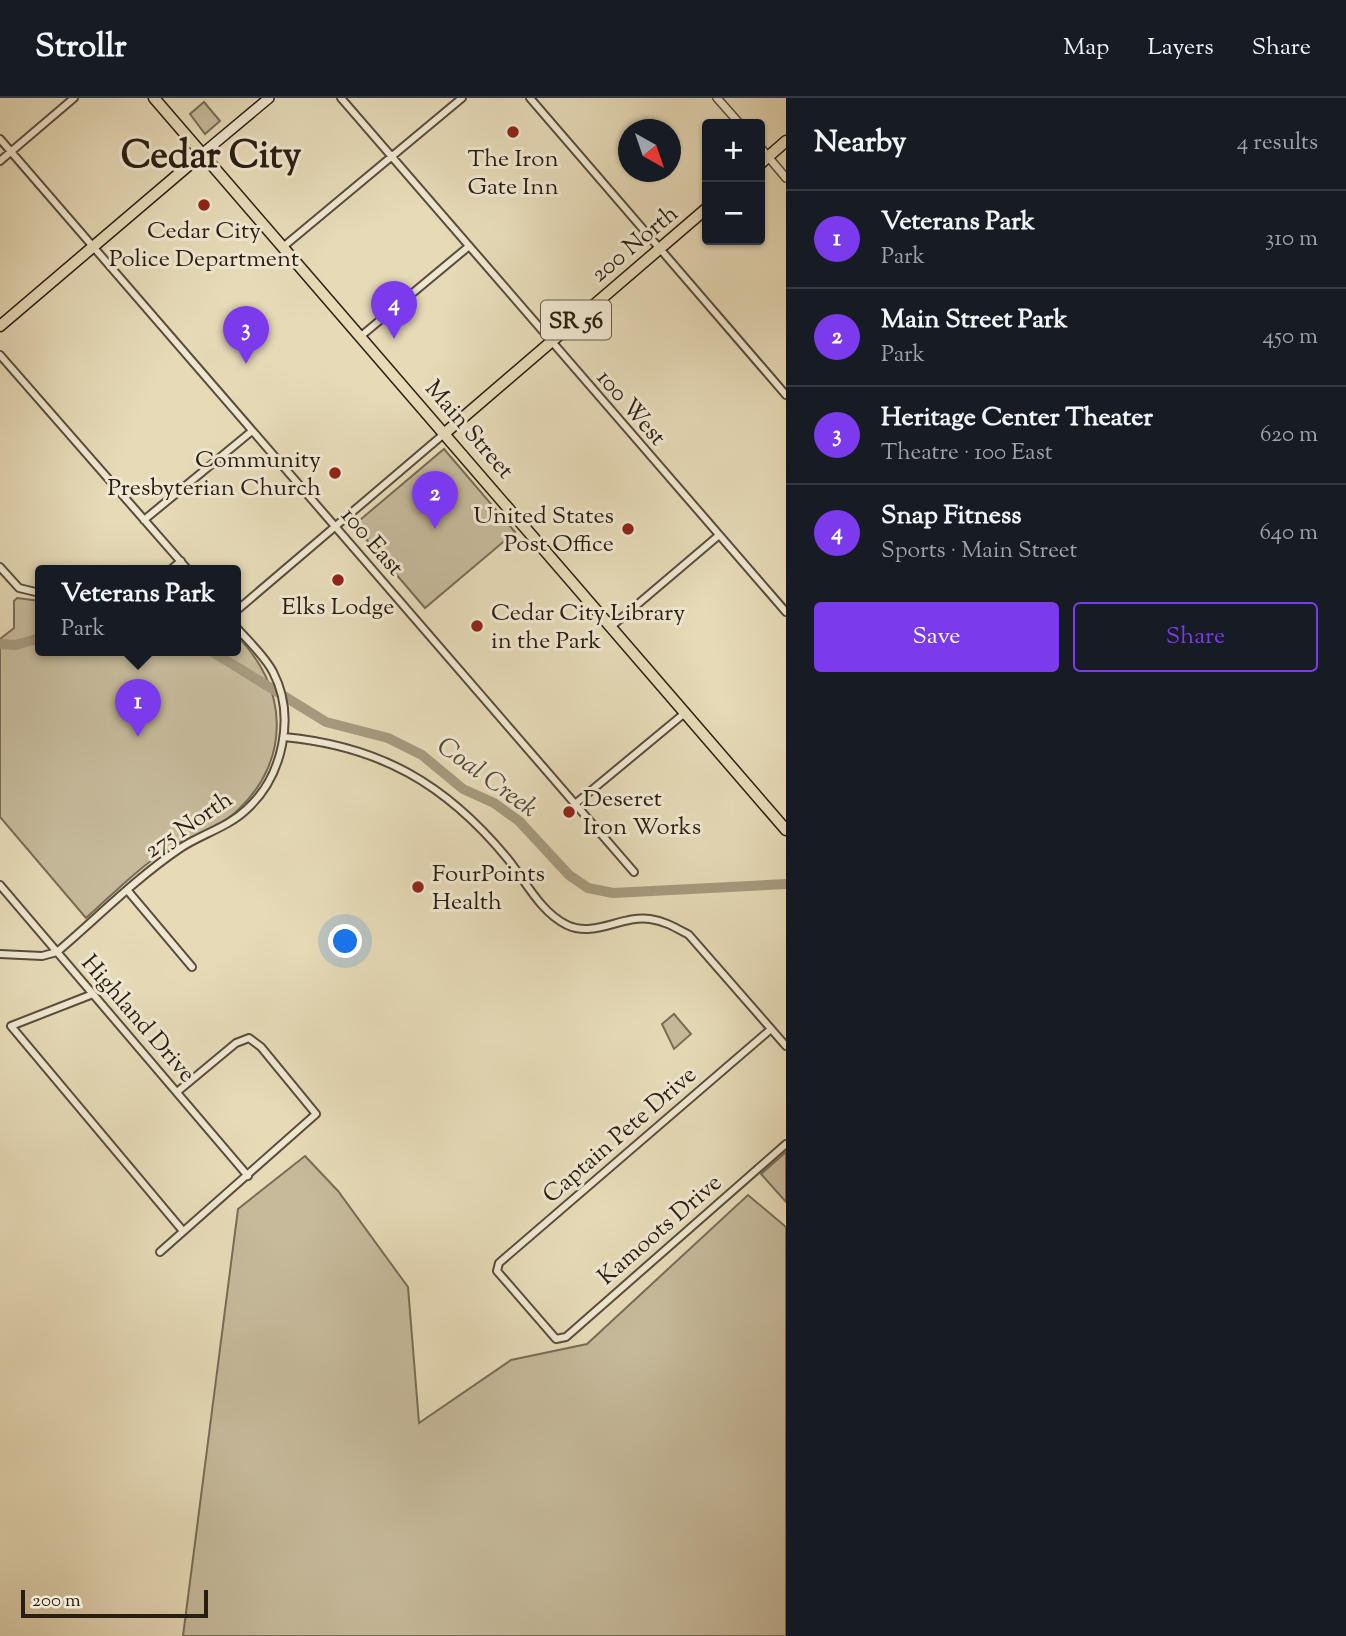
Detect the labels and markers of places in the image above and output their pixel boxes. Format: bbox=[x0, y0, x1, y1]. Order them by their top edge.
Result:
marker: The Iron Gate Inn bbox=[505, 124, 521, 140]
place label: The Iron Gate Inn bbox=[467, 143, 559, 205]
marker: Cedar City Police Department bbox=[196, 197, 212, 213]
place label: Cedar City Police Department bbox=[109, 215, 299, 277]
pin: 4 bbox=[371, 281, 417, 339]
pin: 3 bbox=[223, 306, 269, 364]
place label: Community Presbyterian Church bbox=[108, 444, 321, 506]
marker: Community Presbyterian Church bbox=[327, 465, 343, 481]
pin: 2 bbox=[412, 471, 458, 529]
place label: United States Post Office bbox=[473, 500, 614, 562]
marker: United States Post Office bbox=[620, 521, 636, 537]
marker: Elks Lodge bbox=[330, 572, 346, 588]
place label: Elks Lodge bbox=[282, 591, 394, 625]
place label: Cedar City Library in the Park bbox=[491, 597, 685, 659]
marker: Cedar City Library in the Park bbox=[469, 618, 485, 634]
pin: 1 bbox=[115, 679, 161, 737]
place label: Deseret Iron Works bbox=[583, 783, 701, 845]
marker: Deseret Iron Works bbox=[561, 804, 577, 820]
place label: FourPoints Health bbox=[432, 858, 545, 920]
marker: FourPoints Health bbox=[410, 879, 426, 895]

